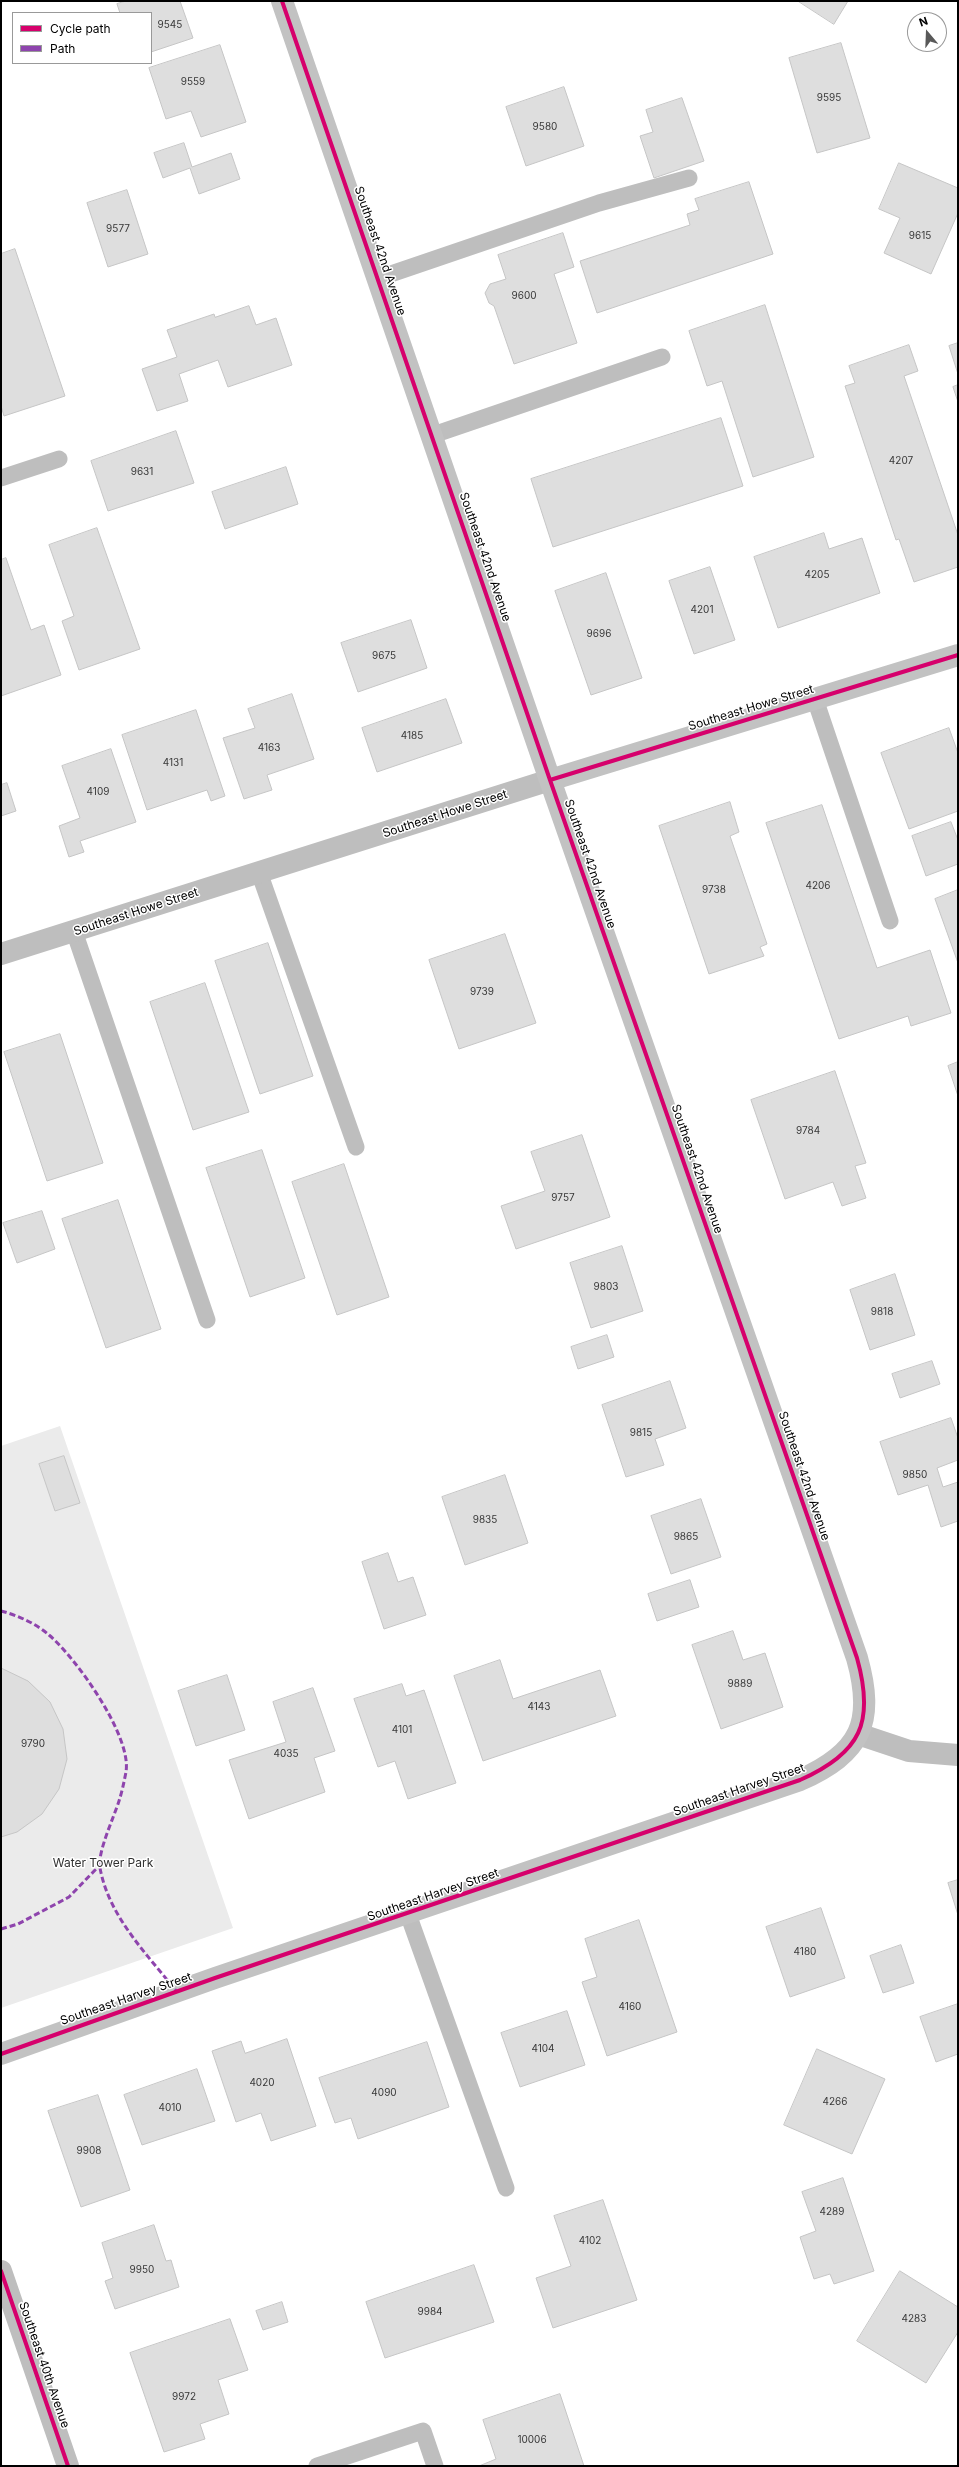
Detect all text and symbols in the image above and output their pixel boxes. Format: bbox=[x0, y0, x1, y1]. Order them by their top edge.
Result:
legend bbox=[12, 12, 152, 64]
north arrow bbox=[907, 12, 947, 52]
text: N bbox=[917, 14, 930, 30]
house number: 9545 bbox=[158, 19, 182, 31]
text: Cycle path bbox=[50, 21, 111, 36]
text: Path bbox=[50, 41, 75, 56]
house number: 9559 bbox=[181, 76, 205, 88]
house number: 9595 bbox=[817, 92, 841, 104]
house number: 9580 bbox=[533, 121, 557, 133]
street label: Southeast 42nd Avenue bbox=[351, 185, 409, 317]
house number: 9577 bbox=[106, 223, 130, 235]
house number: 9615 bbox=[909, 230, 931, 242]
house number: 9600 bbox=[511, 290, 537, 302]
house number: 4207 bbox=[889, 455, 913, 467]
house number: 9631 bbox=[131, 466, 153, 478]
street label: Southeast 42nd Avenue bbox=[456, 491, 514, 623]
house number: 4205 bbox=[805, 569, 829, 581]
house number: 4201 bbox=[691, 604, 713, 616]
house number: 9696 bbox=[587, 628, 611, 640]
house number: 9675 bbox=[372, 650, 396, 662]
street label: Southeast Howe Street bbox=[687, 682, 815, 734]
house number: 4185 bbox=[401, 730, 423, 742]
house number: 4163 bbox=[258, 742, 280, 754]
house number: 4131 bbox=[163, 757, 183, 769]
house number: 4109 bbox=[87, 786, 109, 798]
street label: Southeast Howe Street bbox=[381, 787, 509, 841]
street label: Southeast 42nd Avenue bbox=[561, 798, 619, 930]
house number: 4206 bbox=[805, 880, 831, 892]
house number: 9738 bbox=[702, 884, 726, 896]
street label: Southeast Howe Street bbox=[72, 885, 200, 939]
house number: 9739 bbox=[470, 986, 494, 998]
street label: Southeast 42nd Avenue bbox=[668, 1103, 726, 1235]
house number: 9784 bbox=[796, 1125, 820, 1137]
house number: 9757 bbox=[551, 1192, 575, 1204]
house number: 9803 bbox=[594, 1281, 618, 1293]
house number: 9818 bbox=[871, 1306, 893, 1318]
street label: Southeast 42nd Avenue bbox=[775, 1410, 833, 1542]
house number: 9815 bbox=[630, 1427, 652, 1439]
house number: 9850 bbox=[903, 1469, 927, 1481]
house number: 9835 bbox=[473, 1514, 497, 1526]
house number: 9865 bbox=[674, 1531, 698, 1543]
house number: 9889 bbox=[728, 1678, 752, 1690]
house number: 4143 bbox=[528, 1701, 550, 1713]
house number: 4101 bbox=[392, 1724, 412, 1736]
house number: 9790 bbox=[21, 1738, 45, 1750]
house number: 4035 bbox=[273, 1748, 299, 1760]
street label: Southeast Harvey Street bbox=[671, 1761, 807, 1819]
park label: Water Tower Park bbox=[53, 1856, 153, 1870]
street label: Southeast Harvey Street bbox=[365, 1866, 501, 1924]
house number: 4180 bbox=[794, 1946, 816, 1958]
street label: Southeast Harvey Street bbox=[58, 1970, 194, 2028]
house number: 4160 bbox=[619, 2001, 641, 2013]
house number: 4104 bbox=[531, 2043, 555, 2055]
house number: 4020 bbox=[249, 2077, 275, 2089]
house number: 4090 bbox=[371, 2087, 397, 2099]
house number: 4266 bbox=[823, 2096, 847, 2108]
house number: 4010 bbox=[158, 2102, 182, 2114]
house number: 9908 bbox=[77, 2145, 101, 2157]
house number: 4289 bbox=[820, 2206, 844, 2218]
house number: 4102 bbox=[579, 2235, 601, 2247]
house number: 9950 bbox=[130, 2264, 154, 2276]
street label: Southeast 40th Avenue bbox=[16, 2300, 72, 2430]
house number: 9984 bbox=[417, 2306, 443, 2318]
house number: 4283 bbox=[902, 2313, 926, 2325]
house number: 9972 bbox=[172, 2391, 196, 2403]
house number: 10006 bbox=[517, 2434, 547, 2446]

